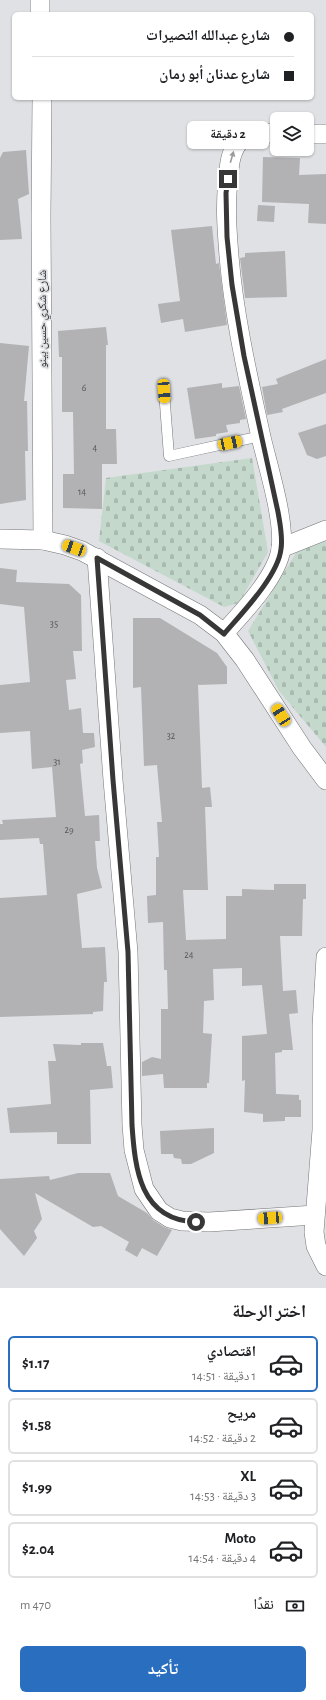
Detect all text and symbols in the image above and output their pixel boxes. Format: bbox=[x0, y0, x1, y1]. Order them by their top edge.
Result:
text: شارع عبدالله النصيرات bbox=[146, 28, 270, 43]
text: شارع عدنان أبو رمان bbox=[159, 67, 270, 82]
map controls bbox=[270, 112, 314, 156]
button: layers bbox=[270, 112, 314, 156]
callout: 2 دقيقة bbox=[187, 121, 269, 149]
text: 2 دقيقة bbox=[210, 128, 246, 141]
one-way arrow bbox=[229, 151, 235, 163]
route end bbox=[219, 170, 237, 188]
street label: شارع شكري حسين بينو bbox=[36, 270, 52, 368]
car bbox=[157, 379, 171, 403]
house number: 6 bbox=[82, 383, 87, 393]
car bbox=[217, 435, 243, 451]
house number: 4 bbox=[93, 443, 98, 453]
house number: 14 bbox=[78, 487, 86, 497]
car bbox=[61, 538, 87, 558]
house number: 35 bbox=[50, 619, 58, 629]
car bbox=[269, 702, 293, 728]
house number: 32 bbox=[167, 731, 176, 741]
house number: 31 bbox=[53, 757, 61, 767]
house number: 29 bbox=[64, 825, 74, 835]
house number: 24 bbox=[184, 950, 194, 960]
car bbox=[258, 1211, 282, 1225]
route start bbox=[187, 1213, 205, 1231]
text: اختر الرحلة bbox=[232, 1303, 306, 1321]
text: اقتصادي bbox=[207, 1344, 256, 1359]
icon: car bbox=[268, 1346, 304, 1382]
text: $1.17 bbox=[22, 1356, 49, 1371]
text: 1 دقيقة · 14:51 bbox=[192, 1370, 256, 1383]
text: مريح bbox=[227, 1406, 256, 1421]
icon: car bbox=[268, 1408, 304, 1444]
text: $1.58 bbox=[22, 1418, 51, 1433]
text: 2 دقيقة · 14:52 bbox=[189, 1432, 256, 1445]
text: XL bbox=[240, 1469, 256, 1484]
icon: car bbox=[268, 1470, 304, 1506]
text: $1.99 bbox=[22, 1480, 52, 1495]
text: 3 دقيقة · 14:53 bbox=[190, 1490, 256, 1503]
text: Moto bbox=[224, 1531, 256, 1546]
icon: car bbox=[268, 1532, 304, 1568]
text: $2.04 bbox=[22, 1542, 55, 1557]
text: 4 دقيقة · 14:54 bbox=[189, 1552, 256, 1565]
icon: cash bbox=[284, 1595, 306, 1617]
text: نقدًا bbox=[253, 1597, 274, 1612]
text: 470 m bbox=[20, 1599, 51, 1612]
button: تأكيد bbox=[20, 1646, 306, 1692]

